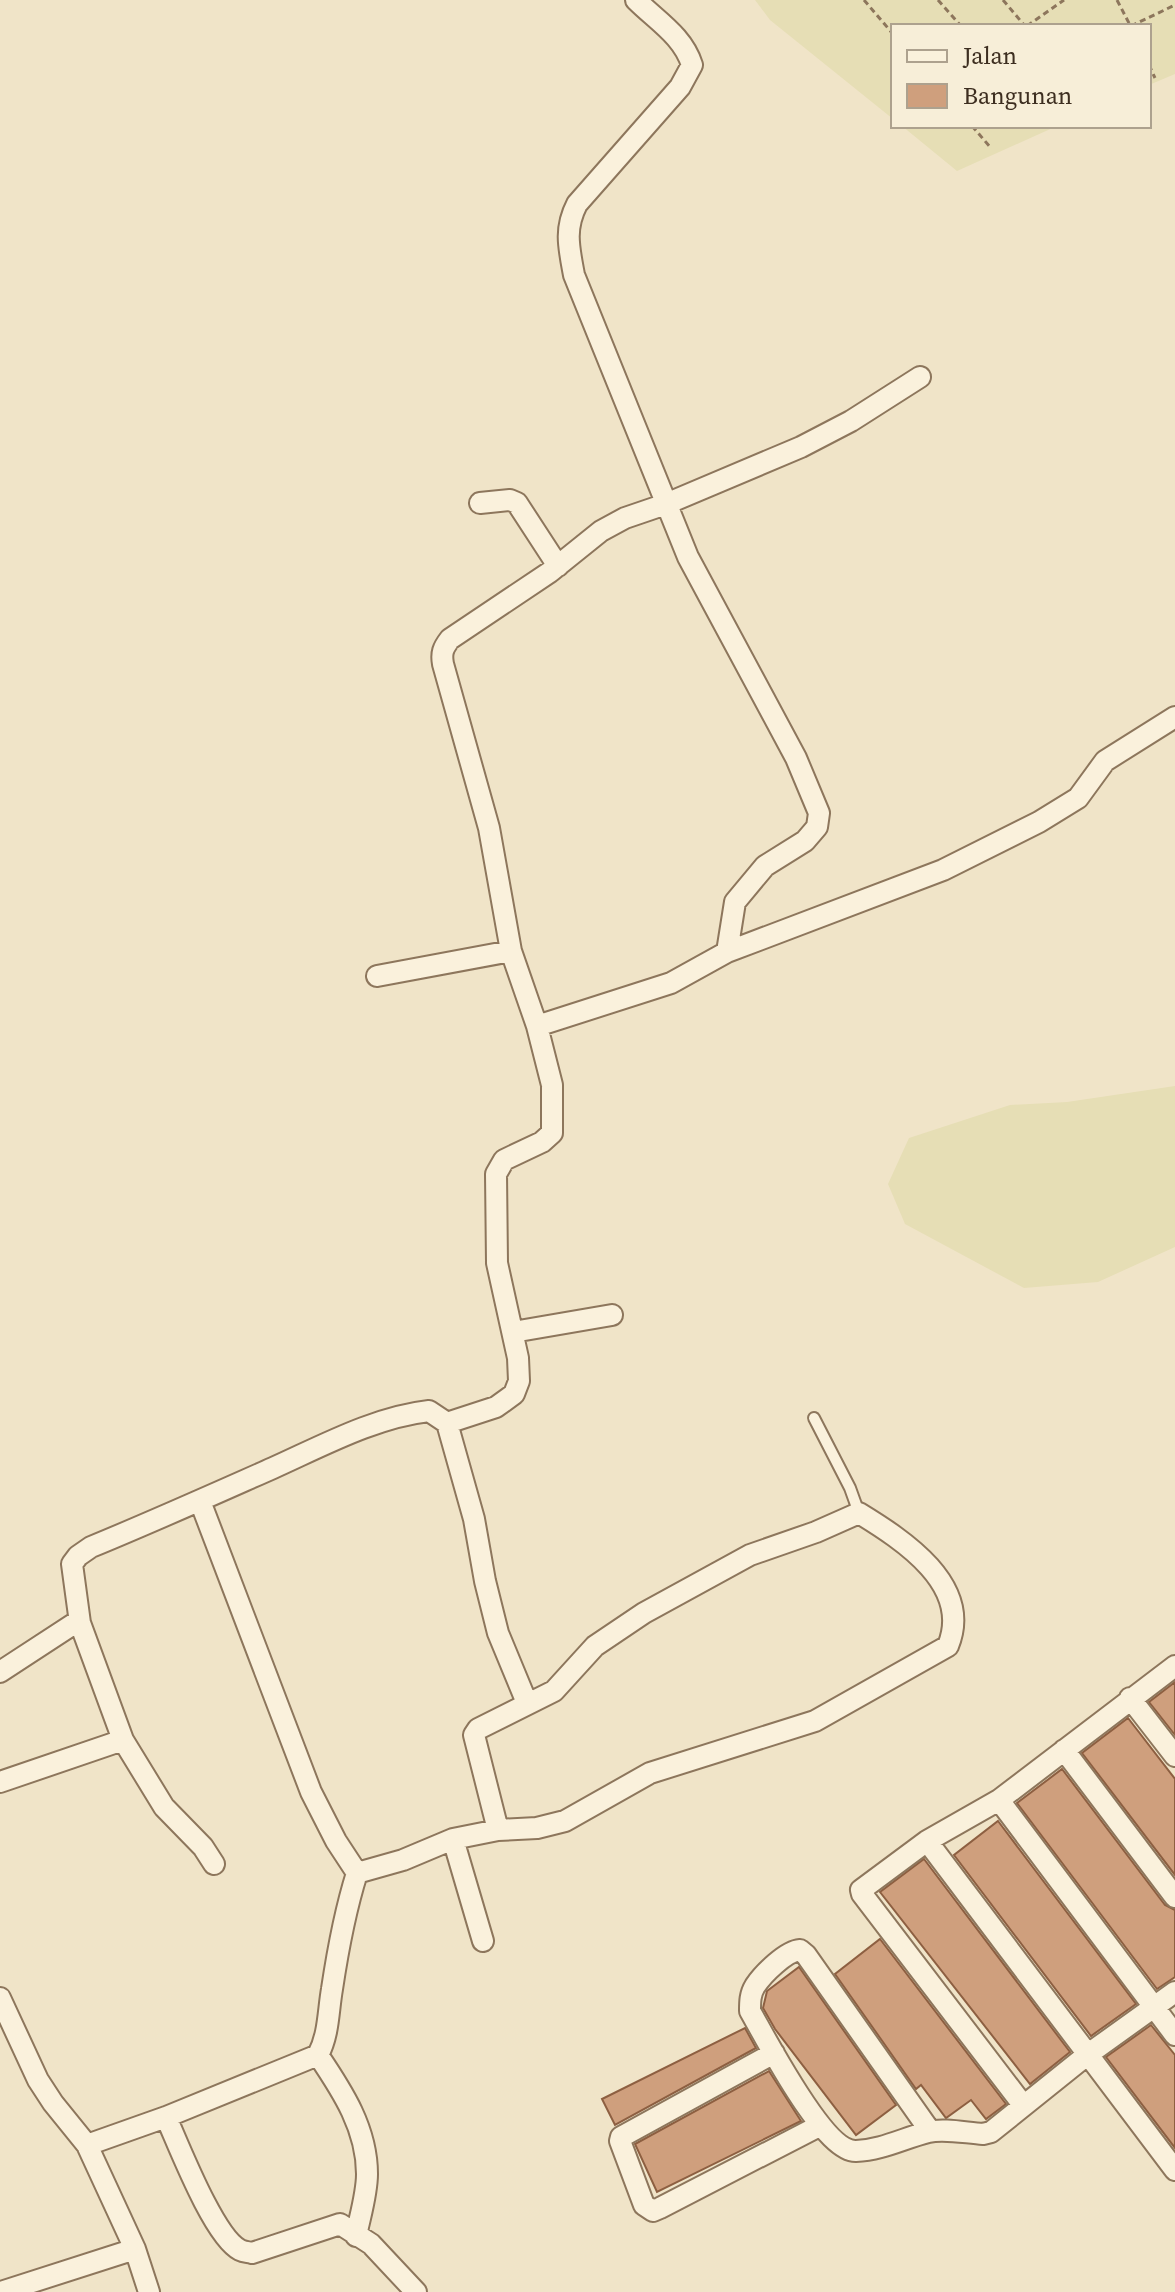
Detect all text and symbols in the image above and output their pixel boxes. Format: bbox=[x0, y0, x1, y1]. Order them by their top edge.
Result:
legend bbox=[891, 24, 1151, 128]
text: Jalan bbox=[962, 39, 1017, 72]
text: Bangunan bbox=[963, 79, 1072, 112]

